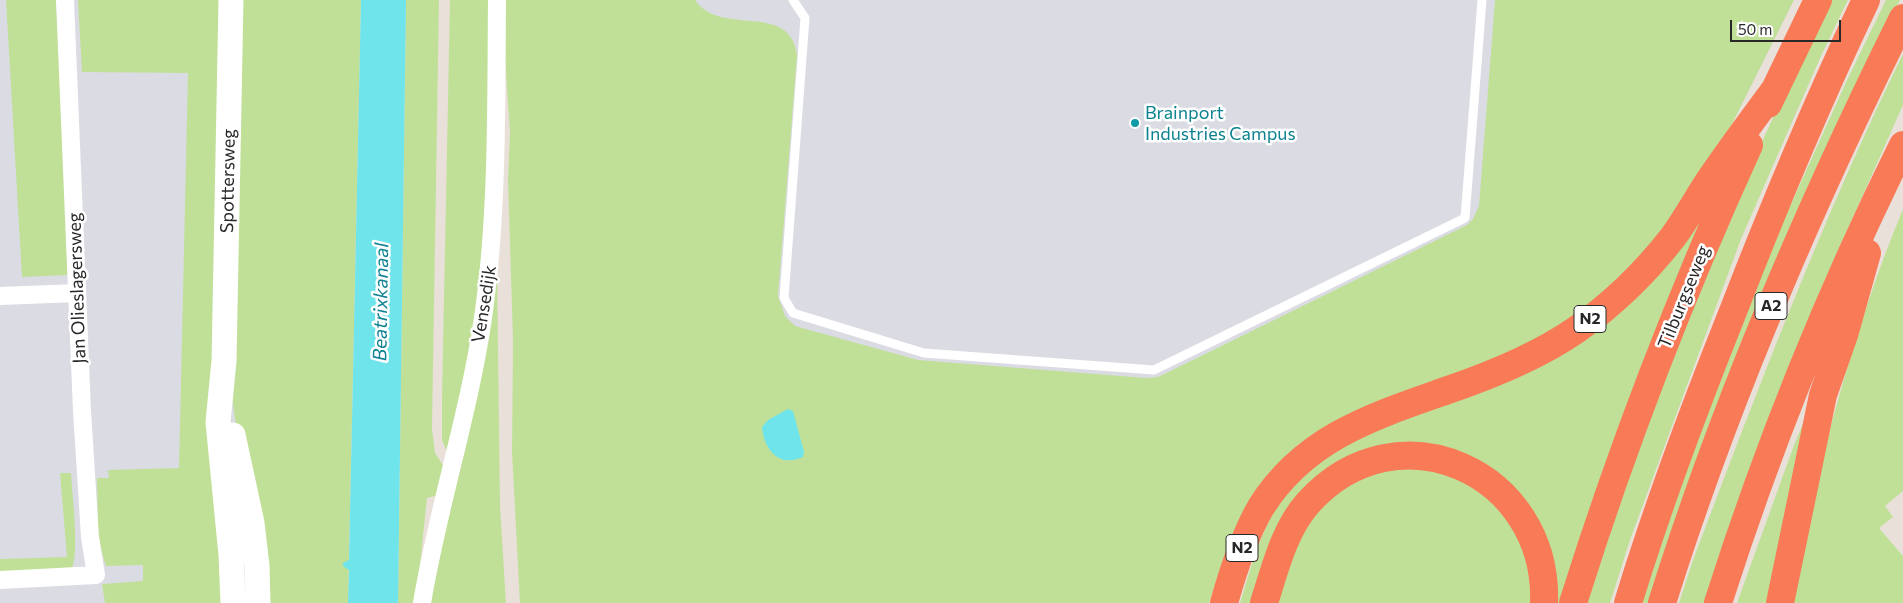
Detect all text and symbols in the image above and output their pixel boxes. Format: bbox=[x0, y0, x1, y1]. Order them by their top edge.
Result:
scale bar bbox=[1733, 10, 1844, 42]
text: 50 m bbox=[1738, 20, 1772, 38]
place label: Brainport Industries Campus bbox=[1145, 102, 1296, 144]
marker: Brainport Industries Campus bbox=[1129, 117, 1141, 129]
street label: Spottersweg bbox=[216, 129, 240, 233]
street label: Jan Olieslagersweg bbox=[64, 212, 90, 364]
street label: Tilburgseweg bbox=[1654, 242, 1714, 352]
water label: Beatrixkanaal bbox=[369, 243, 393, 361]
street label: Vensedijk bbox=[467, 264, 501, 344]
road number: A2 bbox=[1755, 292, 1787, 320]
road number: N2 bbox=[1574, 306, 1606, 332]
road number: N2 bbox=[1226, 534, 1258, 562]

